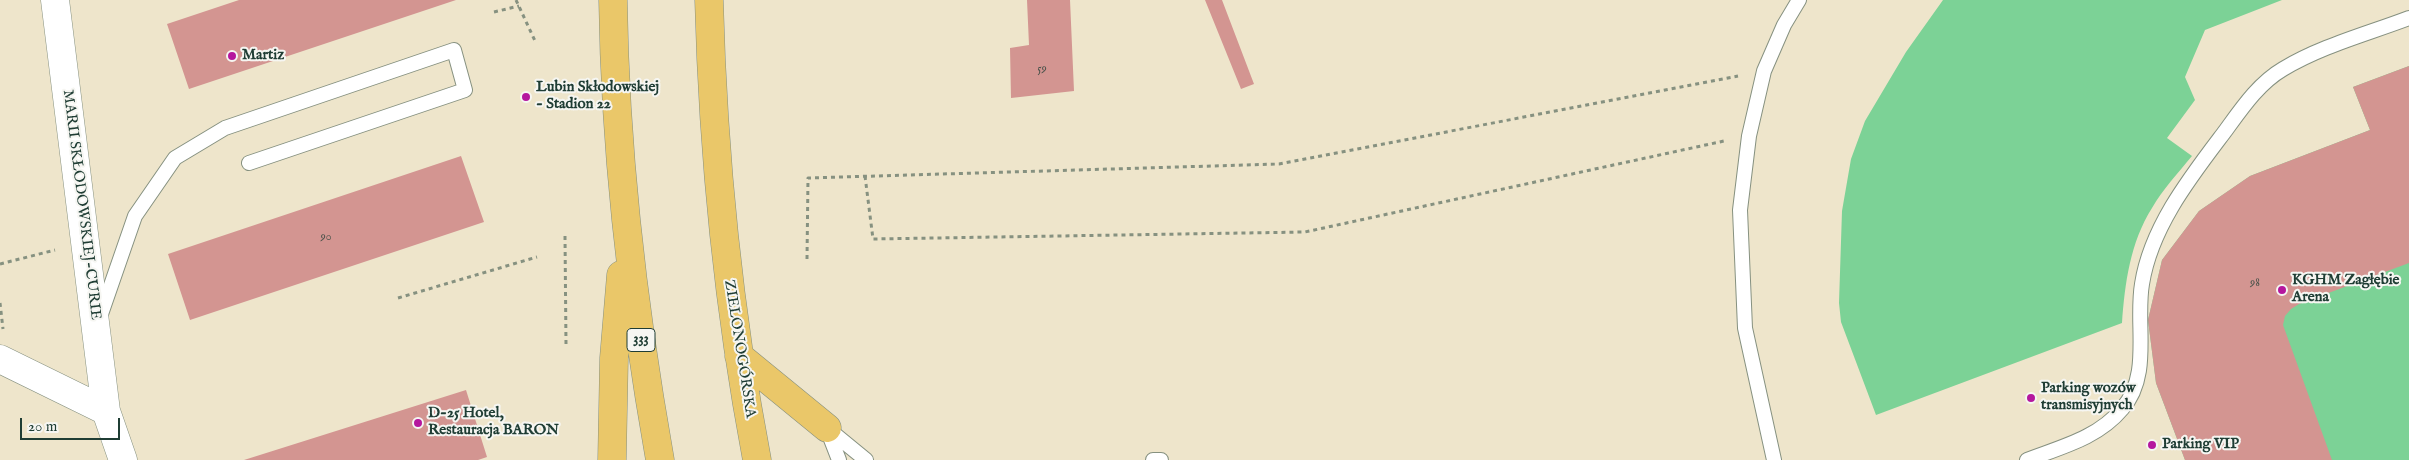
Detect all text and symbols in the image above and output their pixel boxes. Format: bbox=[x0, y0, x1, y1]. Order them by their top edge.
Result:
place label: Martiz bbox=[242, 47, 284, 65]
marker: Martiz bbox=[226, 50, 238, 62]
house number: 59 bbox=[1037, 63, 1047, 77]
place label: Lubin Skłodowskiej - Stadion 22 bbox=[536, 79, 659, 114]
street label: MARII SKŁODOWSKIEJ-CURIE bbox=[58, 89, 104, 321]
marker: Lubin Skłodowskiej - Stadion 22 bbox=[520, 91, 532, 103]
house number: 90 bbox=[320, 231, 332, 245]
place label: KGHM Zagłębie Arena bbox=[2292, 272, 2399, 307]
house number: 98 bbox=[2250, 277, 2260, 291]
street label: ZIELONOGÓRSKA bbox=[719, 279, 759, 419]
marker: KGHM Zagłębie Arena bbox=[2276, 284, 2288, 296]
road number: 333 bbox=[627, 328, 655, 352]
place label: Parking wozów transmisyjnych bbox=[2041, 380, 2136, 415]
marker: Parking wozów transmisyjnych bbox=[2025, 392, 2037, 404]
place label: D-25 Hotel, Restauracja BARON bbox=[428, 405, 559, 440]
scale bar bbox=[22, 408, 122, 440]
text: 20 m bbox=[28, 417, 57, 436]
marker: D-25 Hotel, Restauracja BARON bbox=[412, 417, 424, 429]
place label: Parking VIP bbox=[2162, 436, 2239, 454]
marker: Parking VIP bbox=[2146, 439, 2158, 451]

